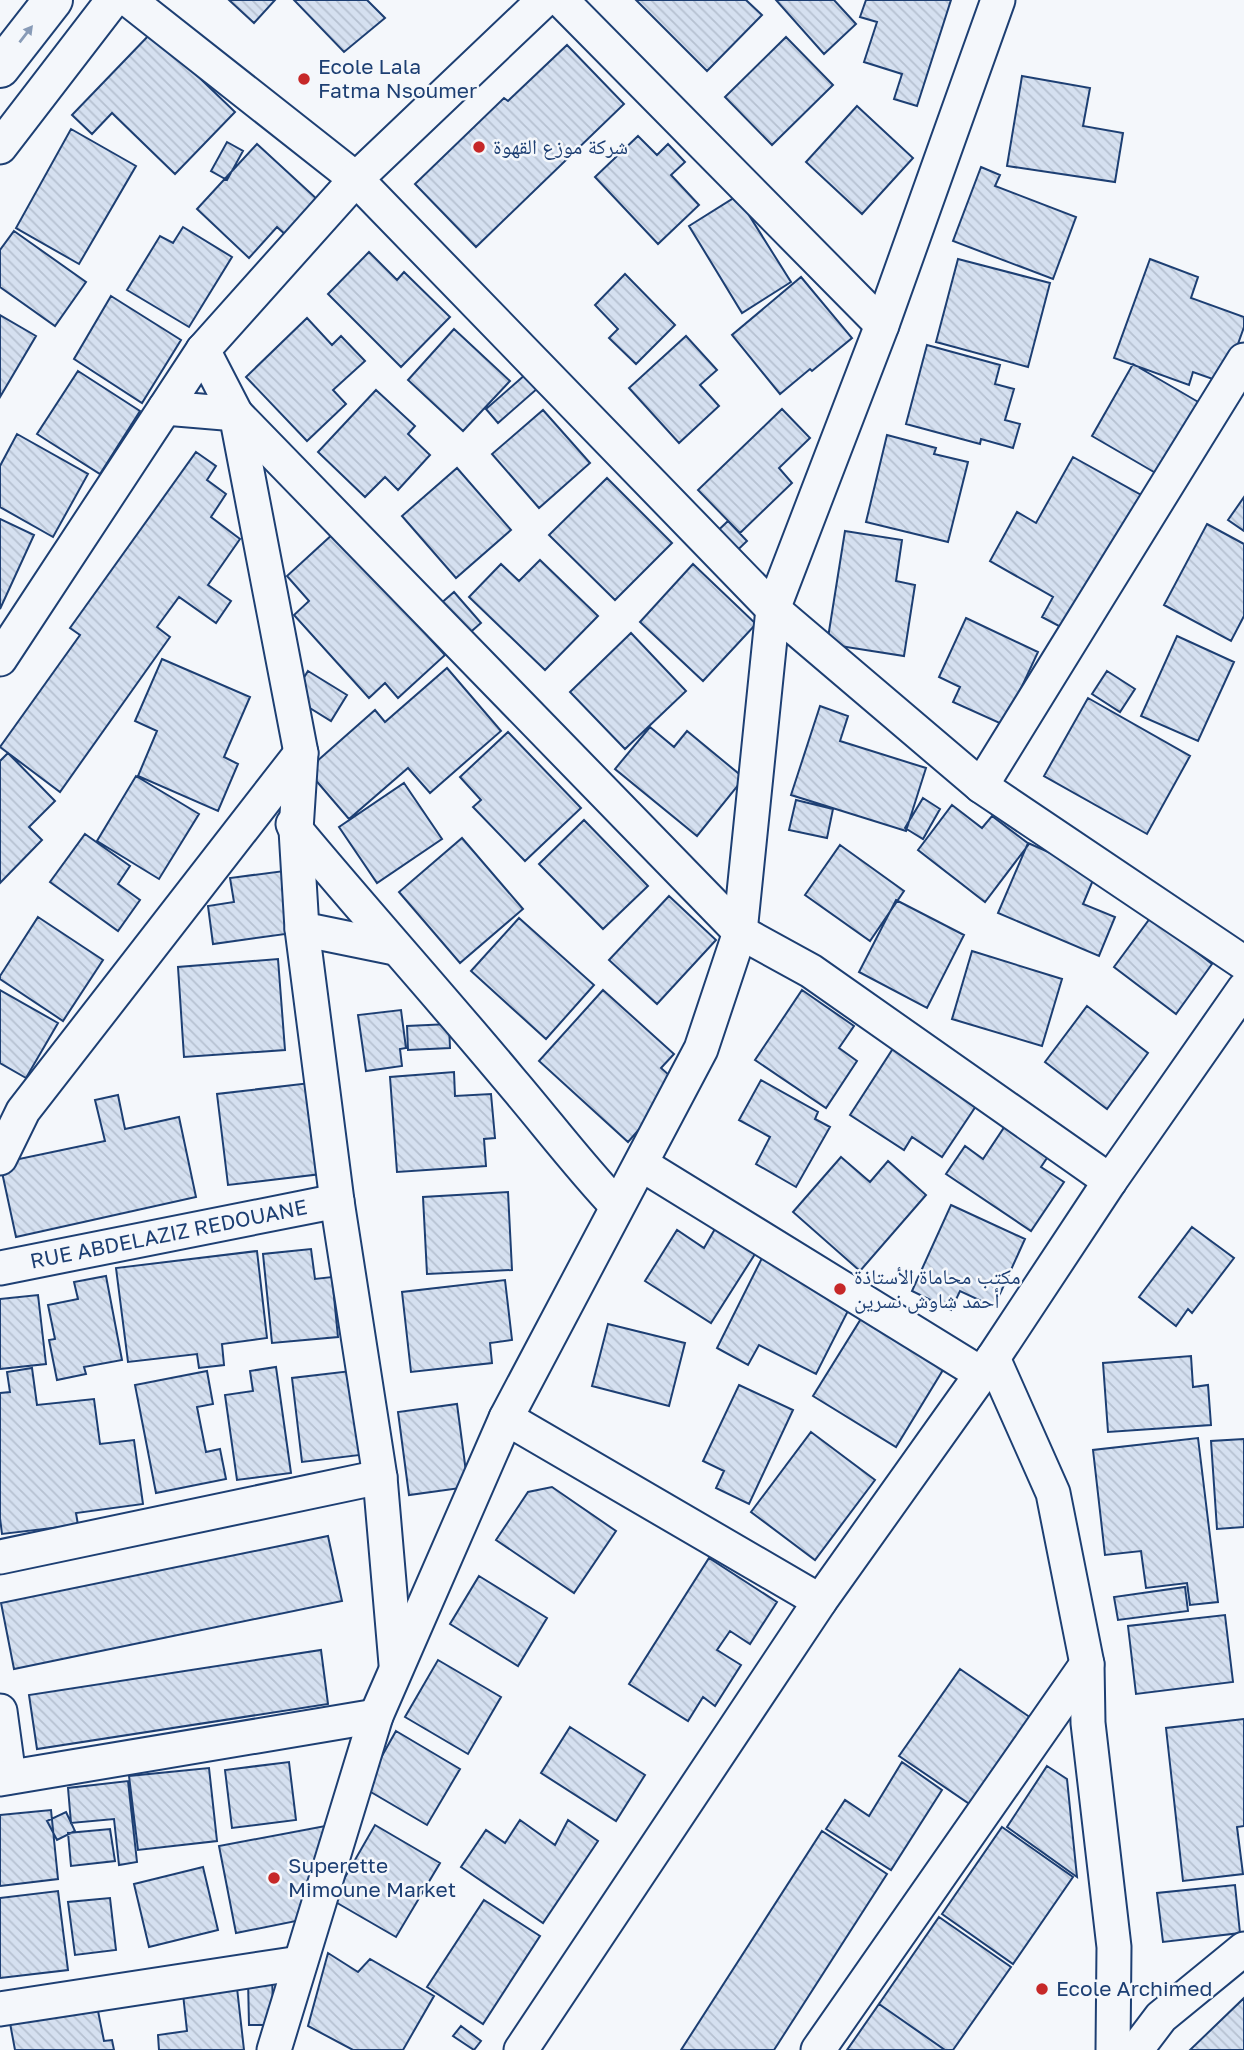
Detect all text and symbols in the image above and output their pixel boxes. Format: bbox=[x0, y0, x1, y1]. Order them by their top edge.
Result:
one-way arrow bbox=[19, 25, 34, 43]
place label: Ecole Lala Fatma Nsoumer bbox=[318, 53, 477, 103]
marker: Ecole Lala Fatma Nsoumer bbox=[296, 71, 312, 87]
place label: شركة موزع القهوة bbox=[493, 133, 628, 160]
marker: شركة موزع القهوة bbox=[471, 139, 487, 155]
street label: RUE ABDELAZIZ REDOUANE bbox=[28, 1193, 309, 1274]
place label: مكتب محاماة الأستاذة أحمد شاوش نسرين bbox=[854, 1263, 1021, 1314]
marker: مكتب محاماة الأستاذة أحمد شاوش نسرين bbox=[832, 1281, 848, 1297]
place label: Superette Mimoune Market bbox=[288, 1852, 456, 1902]
marker: Superette Mimoune Market bbox=[266, 1870, 282, 1886]
place label: Ecole Archimed bbox=[1056, 1975, 1212, 2001]
marker: Ecole Archimed bbox=[1034, 1981, 1050, 1997]

